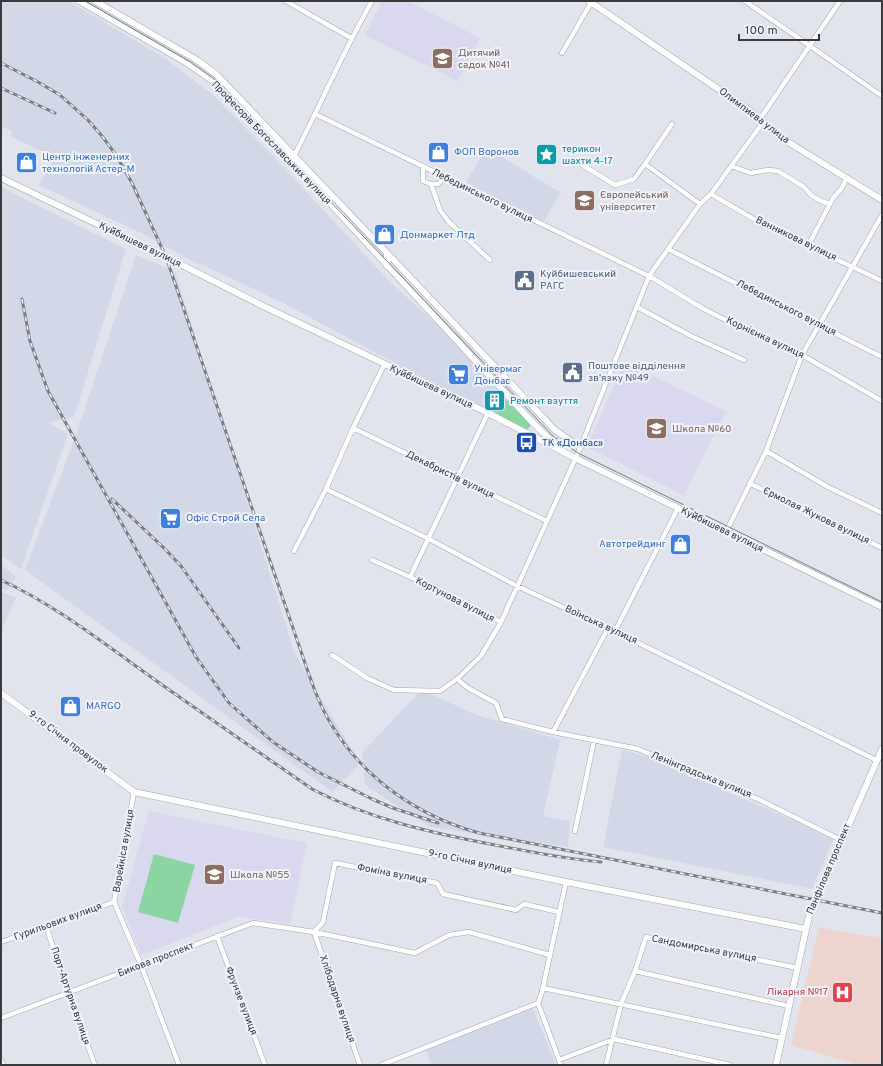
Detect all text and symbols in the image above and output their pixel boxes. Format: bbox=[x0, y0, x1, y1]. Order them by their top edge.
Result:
scale bar bbox=[739, 16, 819, 42]
text: 100 m bbox=[745, 23, 778, 39]
school or university icon: Дитячий садок №41 bbox=[429, 46, 455, 72]
place label: Дитячий садок №41 bbox=[458, 47, 510, 72]
street label: Професорів Богославських вулиця bbox=[208, 78, 334, 208]
street label: Олимпиева улица bbox=[716, 85, 792, 147]
shop icon: ФОП Воронов bbox=[425, 139, 451, 165]
place icon: терикон шахти 4-17 bbox=[534, 142, 560, 168]
place label: терикон шахти 4-17 bbox=[562, 143, 613, 168]
place label: ФОП Воронов bbox=[454, 146, 519, 159]
shop icon: Центр інженерних технологій Астер-М bbox=[14, 150, 40, 176]
place label: Центр інженерних технологій Астер-М bbox=[42, 151, 135, 176]
street label: Лебединського вулиця bbox=[429, 166, 535, 226]
school or university icon: Європейський університет bbox=[571, 188, 597, 214]
place label: Європейський університет bbox=[600, 189, 669, 214]
street label: Ванникова вулиця bbox=[753, 214, 839, 264]
street label: Куйбишева вулиця bbox=[97, 219, 183, 271]
shop icon: Донмаркет Лтд bbox=[372, 222, 398, 248]
place label: Донмаркет Лтд bbox=[400, 229, 475, 242]
public building icon: Куйбишевський РАГС bbox=[512, 267, 538, 293]
place label: Куйбишевський РАГС bbox=[540, 268, 616, 293]
street label: Лебединського вулиця bbox=[734, 277, 838, 339]
street label: Корнієнка вулиця bbox=[724, 314, 806, 362]
public building icon: Поштове відділення зв'язку №49 bbox=[560, 359, 586, 385]
place label: Поштове відділення зв'язку №49 bbox=[588, 360, 685, 385]
street label: Куйбишева вулиця bbox=[387, 362, 475, 412]
supermarket icon: Універмаг Донбас bbox=[446, 362, 472, 388]
place label: Універмаг Донбас bbox=[474, 363, 522, 388]
building icon: Ремонт взуття bbox=[481, 388, 507, 414]
place label: Ремонт взуття bbox=[510, 395, 578, 408]
school or university icon: Школа №60 bbox=[643, 416, 669, 442]
place label: Школа №60 bbox=[672, 423, 732, 436]
bus stop icon: ТК «Донбас» bbox=[514, 430, 540, 456]
place label: ТК «Донбас» bbox=[542, 437, 603, 450]
street label: Декабристів вулиця bbox=[404, 448, 496, 502]
street label: Єрмолая Жукова вулиця bbox=[760, 484, 872, 548]
street label: Куйбишева вулиця bbox=[679, 504, 765, 556]
supermarket icon: Офіс Строй Села bbox=[157, 505, 183, 531]
place label: Офіс Строй Села bbox=[186, 512, 265, 525]
shop icon: Автотрейдинг bbox=[668, 531, 694, 557]
place label: Автотрейдинг bbox=[599, 538, 666, 551]
street label: Кортунова вулиця bbox=[413, 574, 497, 626]
street label: Воїнська вулиця bbox=[563, 602, 639, 648]
shop icon: MARGO bbox=[57, 693, 83, 719]
place label: MARGO bbox=[86, 700, 121, 713]
street label: 9-го Січня провулок bbox=[26, 708, 111, 776]
street label: Ленінградська вулиця bbox=[649, 749, 753, 801]
street label: Варейкіса вулиця bbox=[110, 808, 138, 894]
street label: Панфілова проспект bbox=[804, 821, 854, 916]
street label: 9-го Січня вулиця bbox=[427, 847, 513, 877]
street label: Фоміна вулиця bbox=[356, 861, 428, 887]
school or university icon: Школа №55 bbox=[202, 862, 228, 888]
place label: Школа №55 bbox=[230, 869, 290, 882]
street label: Гурильових вулиця bbox=[12, 900, 104, 944]
street label: Сандомирська вулиця bbox=[650, 932, 758, 966]
street label: Бикова проспект bbox=[116, 939, 196, 981]
street label: Порт-Артурна вулиця bbox=[47, 945, 93, 1047]
street label: Хлібодарна вулиця bbox=[316, 954, 358, 1044]
street label: Фрунзе вулиця bbox=[222, 965, 260, 1037]
hospital icon: Лікарня №17 bbox=[830, 979, 856, 1005]
place label: Лікарня №17 bbox=[767, 986, 828, 999]

